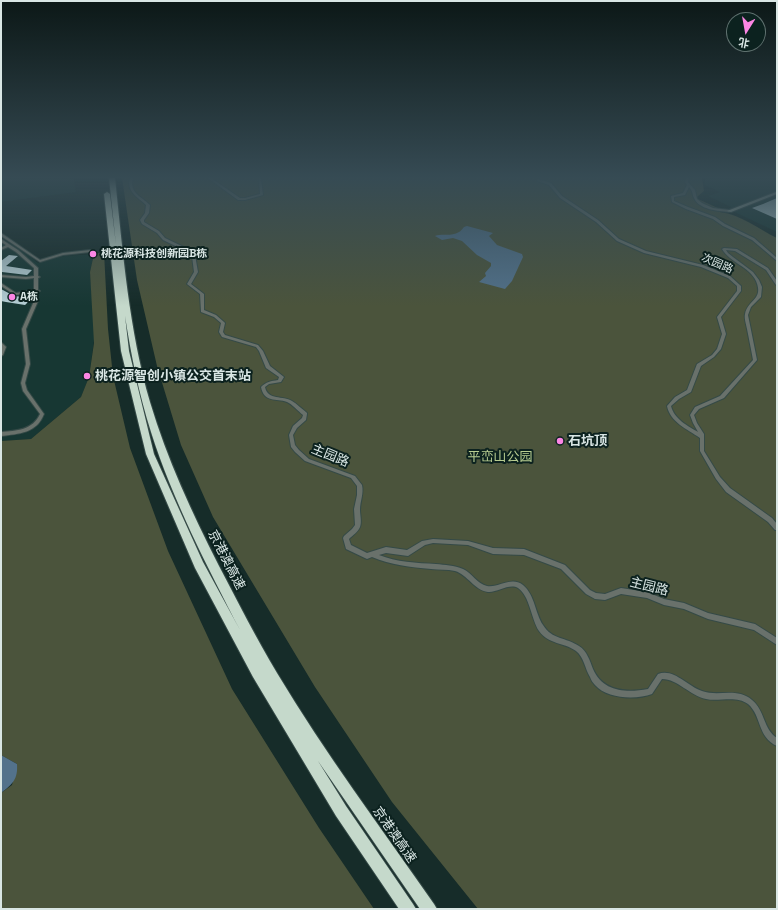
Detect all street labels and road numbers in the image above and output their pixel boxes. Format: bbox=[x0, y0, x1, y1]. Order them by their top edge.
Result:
street label: 次园路 bbox=[699, 251, 735, 277]
street label: 主园路 bbox=[309, 441, 351, 471]
street label: 京港澳高速 bbox=[204, 528, 248, 592]
street label: 主园路 bbox=[628, 575, 670, 599]
street label: 京港澳高速 bbox=[369, 804, 419, 866]

